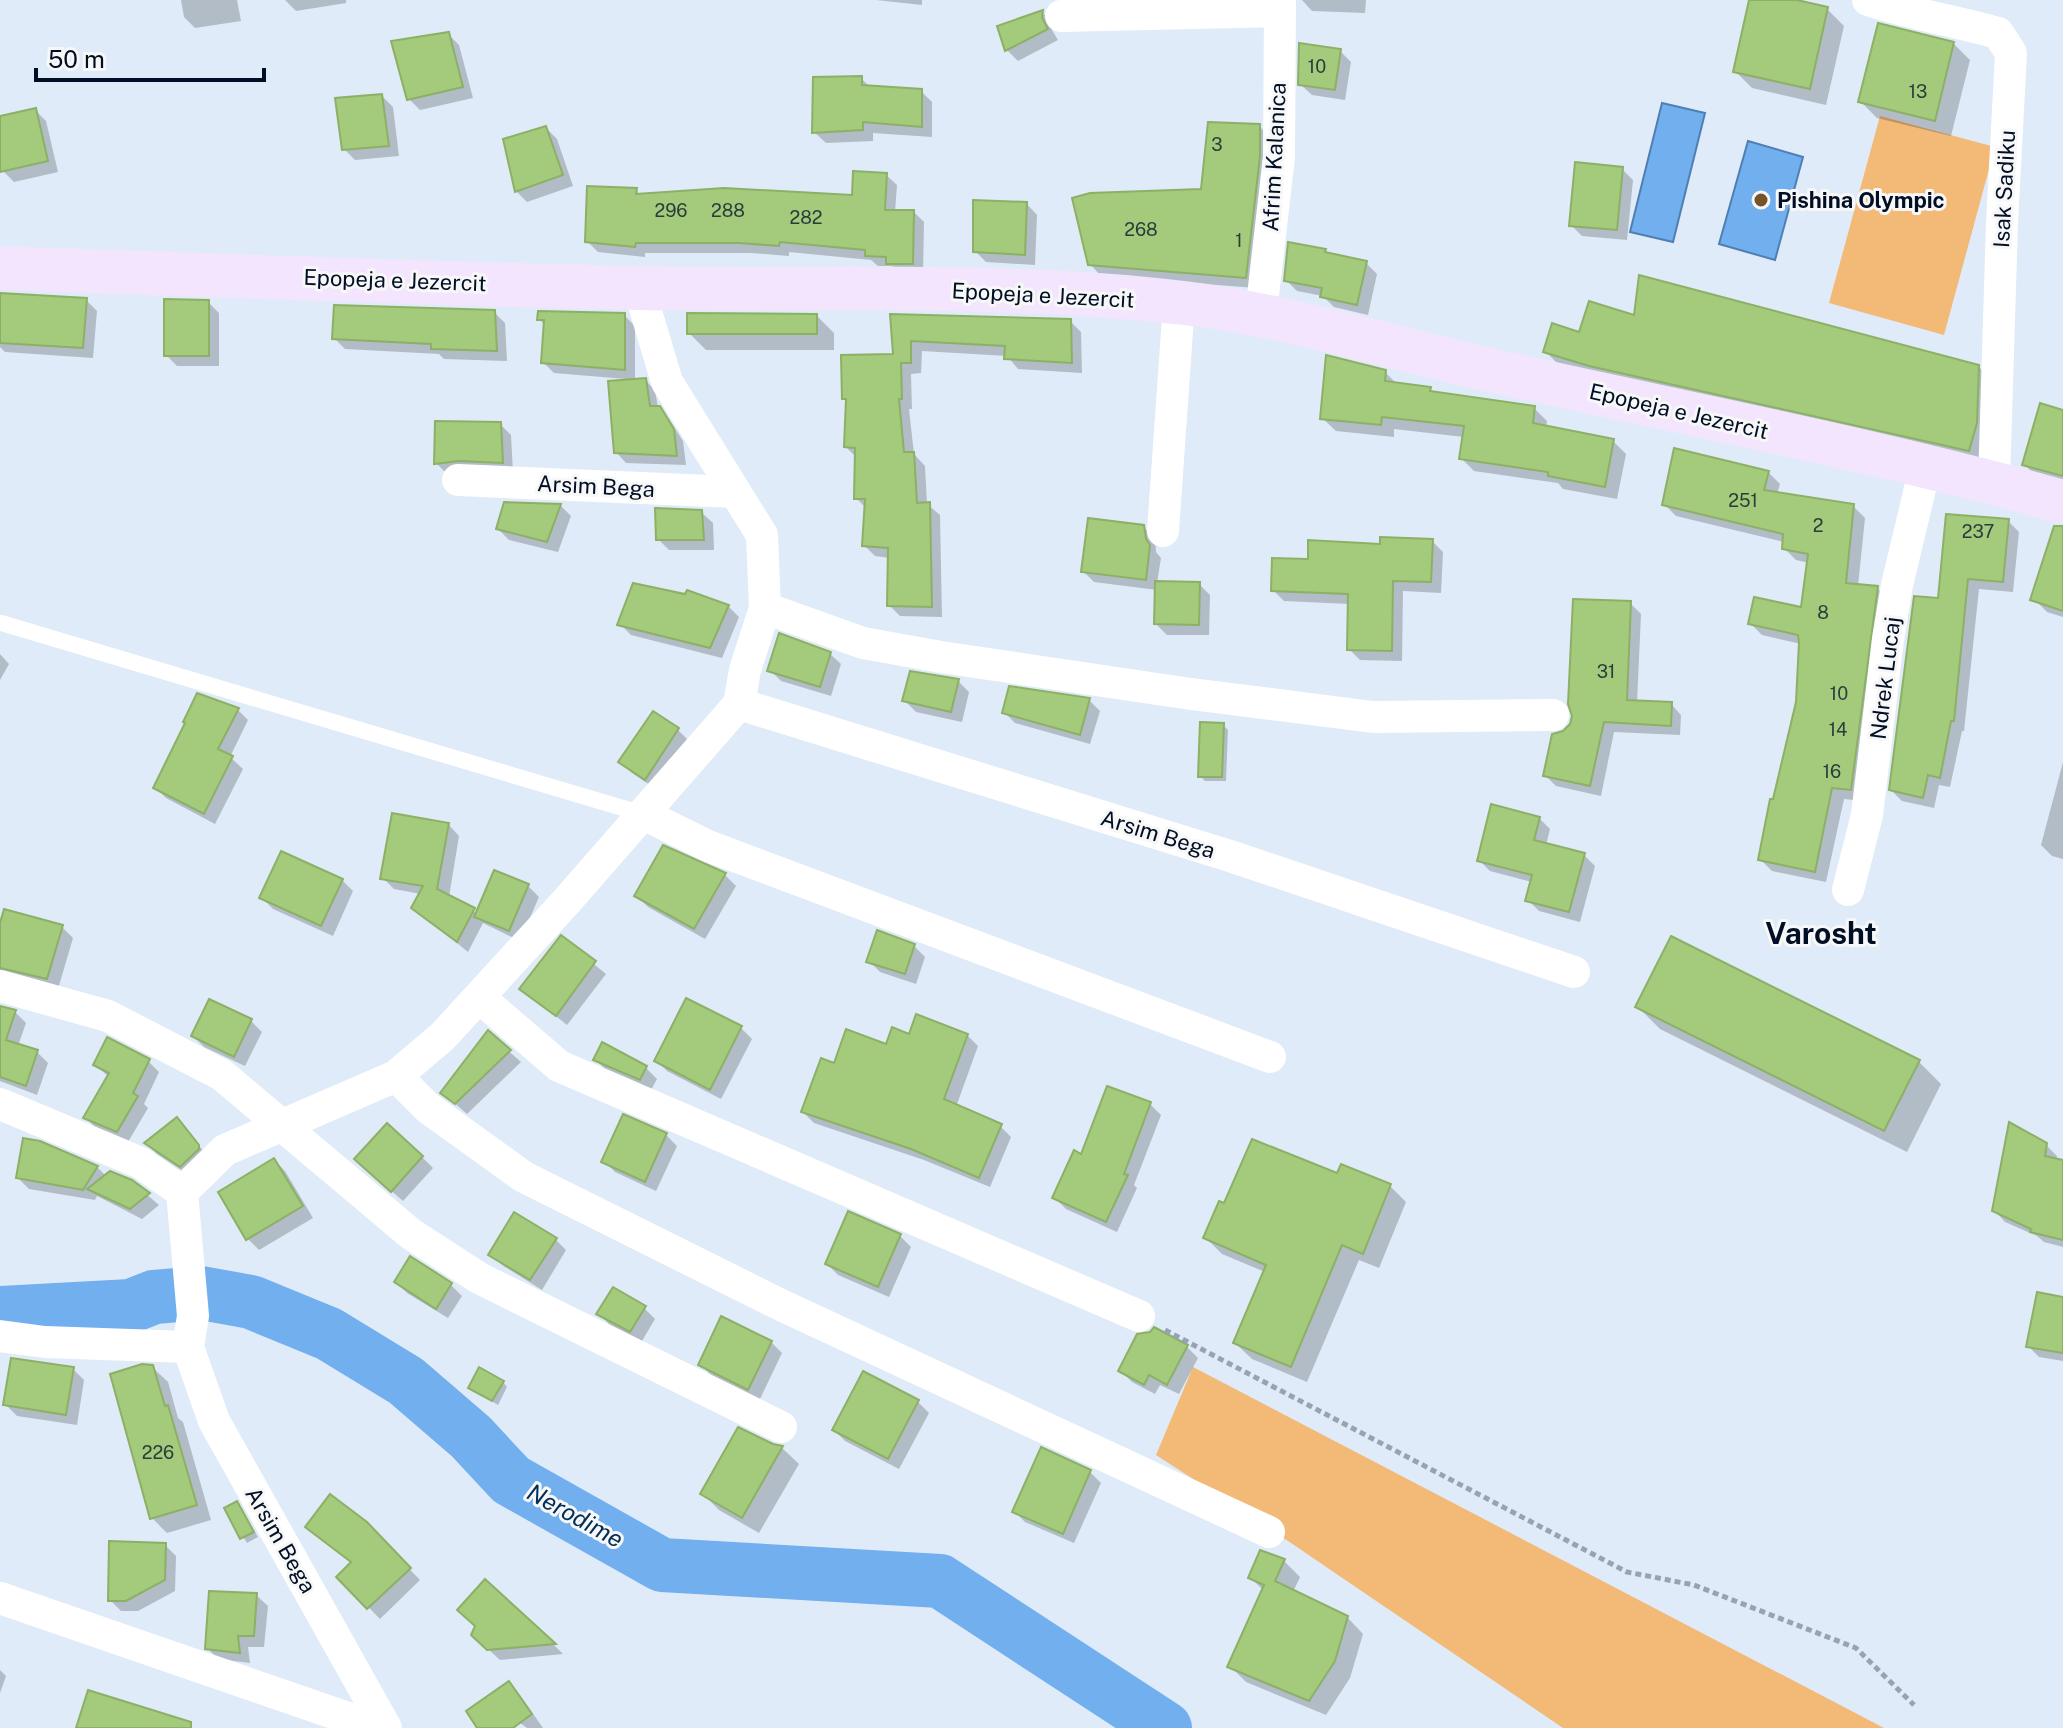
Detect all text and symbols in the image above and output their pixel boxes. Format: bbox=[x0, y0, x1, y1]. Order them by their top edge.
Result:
scale bar bbox=[36, 32, 264, 82]
text: 50 m bbox=[48, 45, 105, 73]
house number: 10 bbox=[1308, 56, 1326, 77]
house number: 13 bbox=[1909, 81, 1927, 102]
street label: Afrim Kalanica bbox=[1257, 82, 1291, 232]
street label: Isak Sadiku bbox=[1988, 129, 2020, 249]
house number: 3 bbox=[1211, 134, 1223, 155]
place label: Pishina Olympic bbox=[1777, 187, 1945, 213]
marker: Pishina Olympic bbox=[1752, 191, 1770, 209]
house number: 296 bbox=[654, 200, 688, 221]
house number: 288 bbox=[711, 200, 745, 221]
house number: 282 bbox=[789, 207, 823, 228]
house number: 268 bbox=[1124, 219, 1158, 240]
house number: 1 bbox=[1235, 230, 1243, 251]
street label: Epopeja e Jezercit bbox=[303, 264, 487, 296]
street label: Epopeja e Jezercit bbox=[951, 277, 1135, 313]
street label: Epopeja e Jezercit bbox=[1587, 378, 1771, 444]
street label: Arsim Bega bbox=[536, 470, 656, 502]
house number: 251 bbox=[1728, 490, 1758, 511]
house number: 2 bbox=[1813, 515, 1823, 536]
house number: 237 bbox=[1962, 521, 1994, 542]
house number: 8 bbox=[1817, 602, 1829, 623]
street label: Ndrek Lucaj bbox=[1865, 615, 1905, 741]
house number: 31 bbox=[1597, 661, 1615, 682]
house number: 10 bbox=[1830, 683, 1848, 704]
house number: 14 bbox=[1829, 719, 1847, 740]
house number: 16 bbox=[1823, 761, 1841, 782]
street label: Arsim Bega bbox=[1098, 804, 1218, 864]
district label: Varosht bbox=[1765, 915, 1877, 951]
house number: 226 bbox=[142, 1442, 174, 1463]
water label: Nerodime bbox=[523, 1477, 628, 1553]
street label: Arsim Bega bbox=[240, 1482, 322, 1598]

